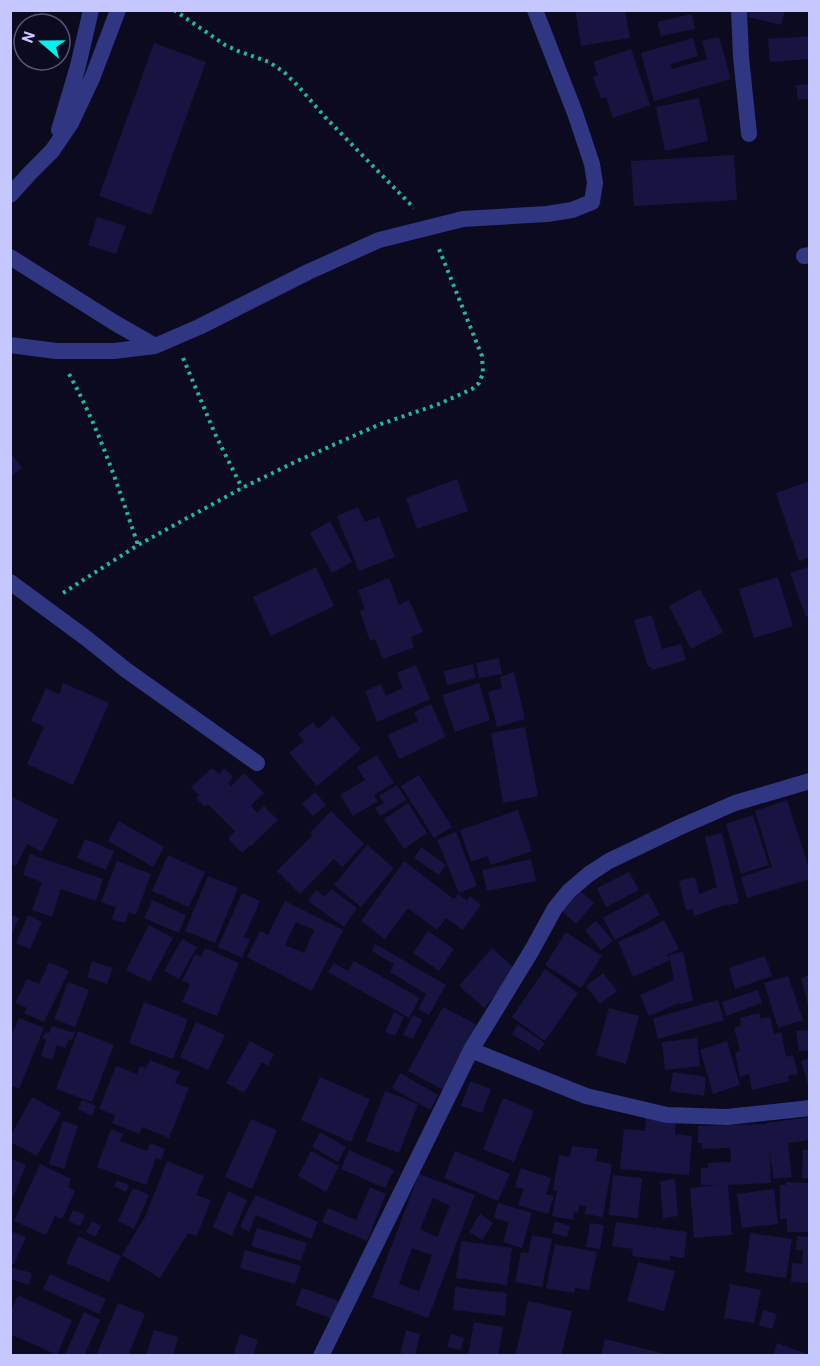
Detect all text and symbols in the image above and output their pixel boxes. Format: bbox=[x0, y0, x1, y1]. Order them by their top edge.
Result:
north arrow bbox=[12, 12, 72, 72]
text: N bbox=[17, 28, 38, 45]

